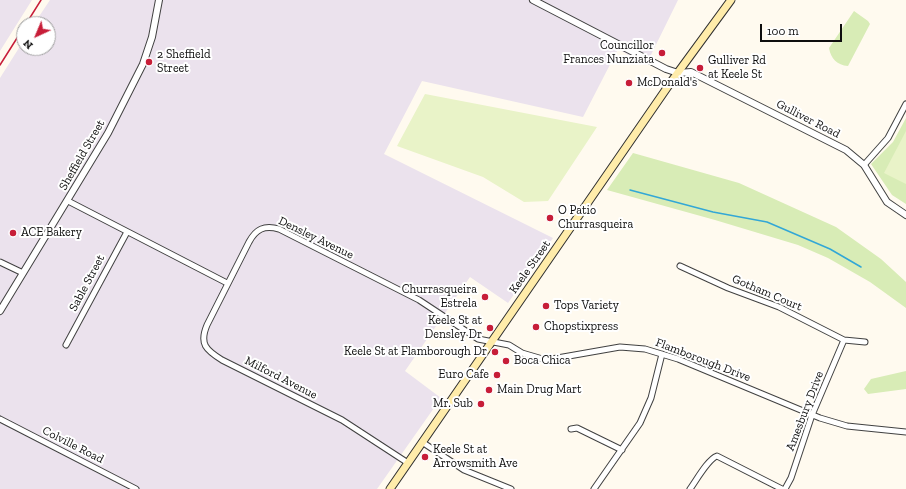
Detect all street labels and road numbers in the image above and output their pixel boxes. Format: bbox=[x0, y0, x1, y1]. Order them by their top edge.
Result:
street label: Gulliver Road bbox=[774, 97, 842, 141]
street label: Sheffield Street bbox=[56, 117, 108, 193]
street label: Densley Avenue bbox=[276, 214, 356, 262]
street label: Keele Street bbox=[506, 238, 554, 296]
street label: Sable Street bbox=[66, 252, 108, 314]
street label: Gotham Court bbox=[730, 272, 804, 314]
street label: Flamborough Drive bbox=[653, 335, 753, 385]
street label: Milford Avenue bbox=[242, 354, 320, 402]
street label: Amesbury Drive bbox=[783, 369, 827, 453]
street label: Colville Road bbox=[40, 423, 106, 467]

